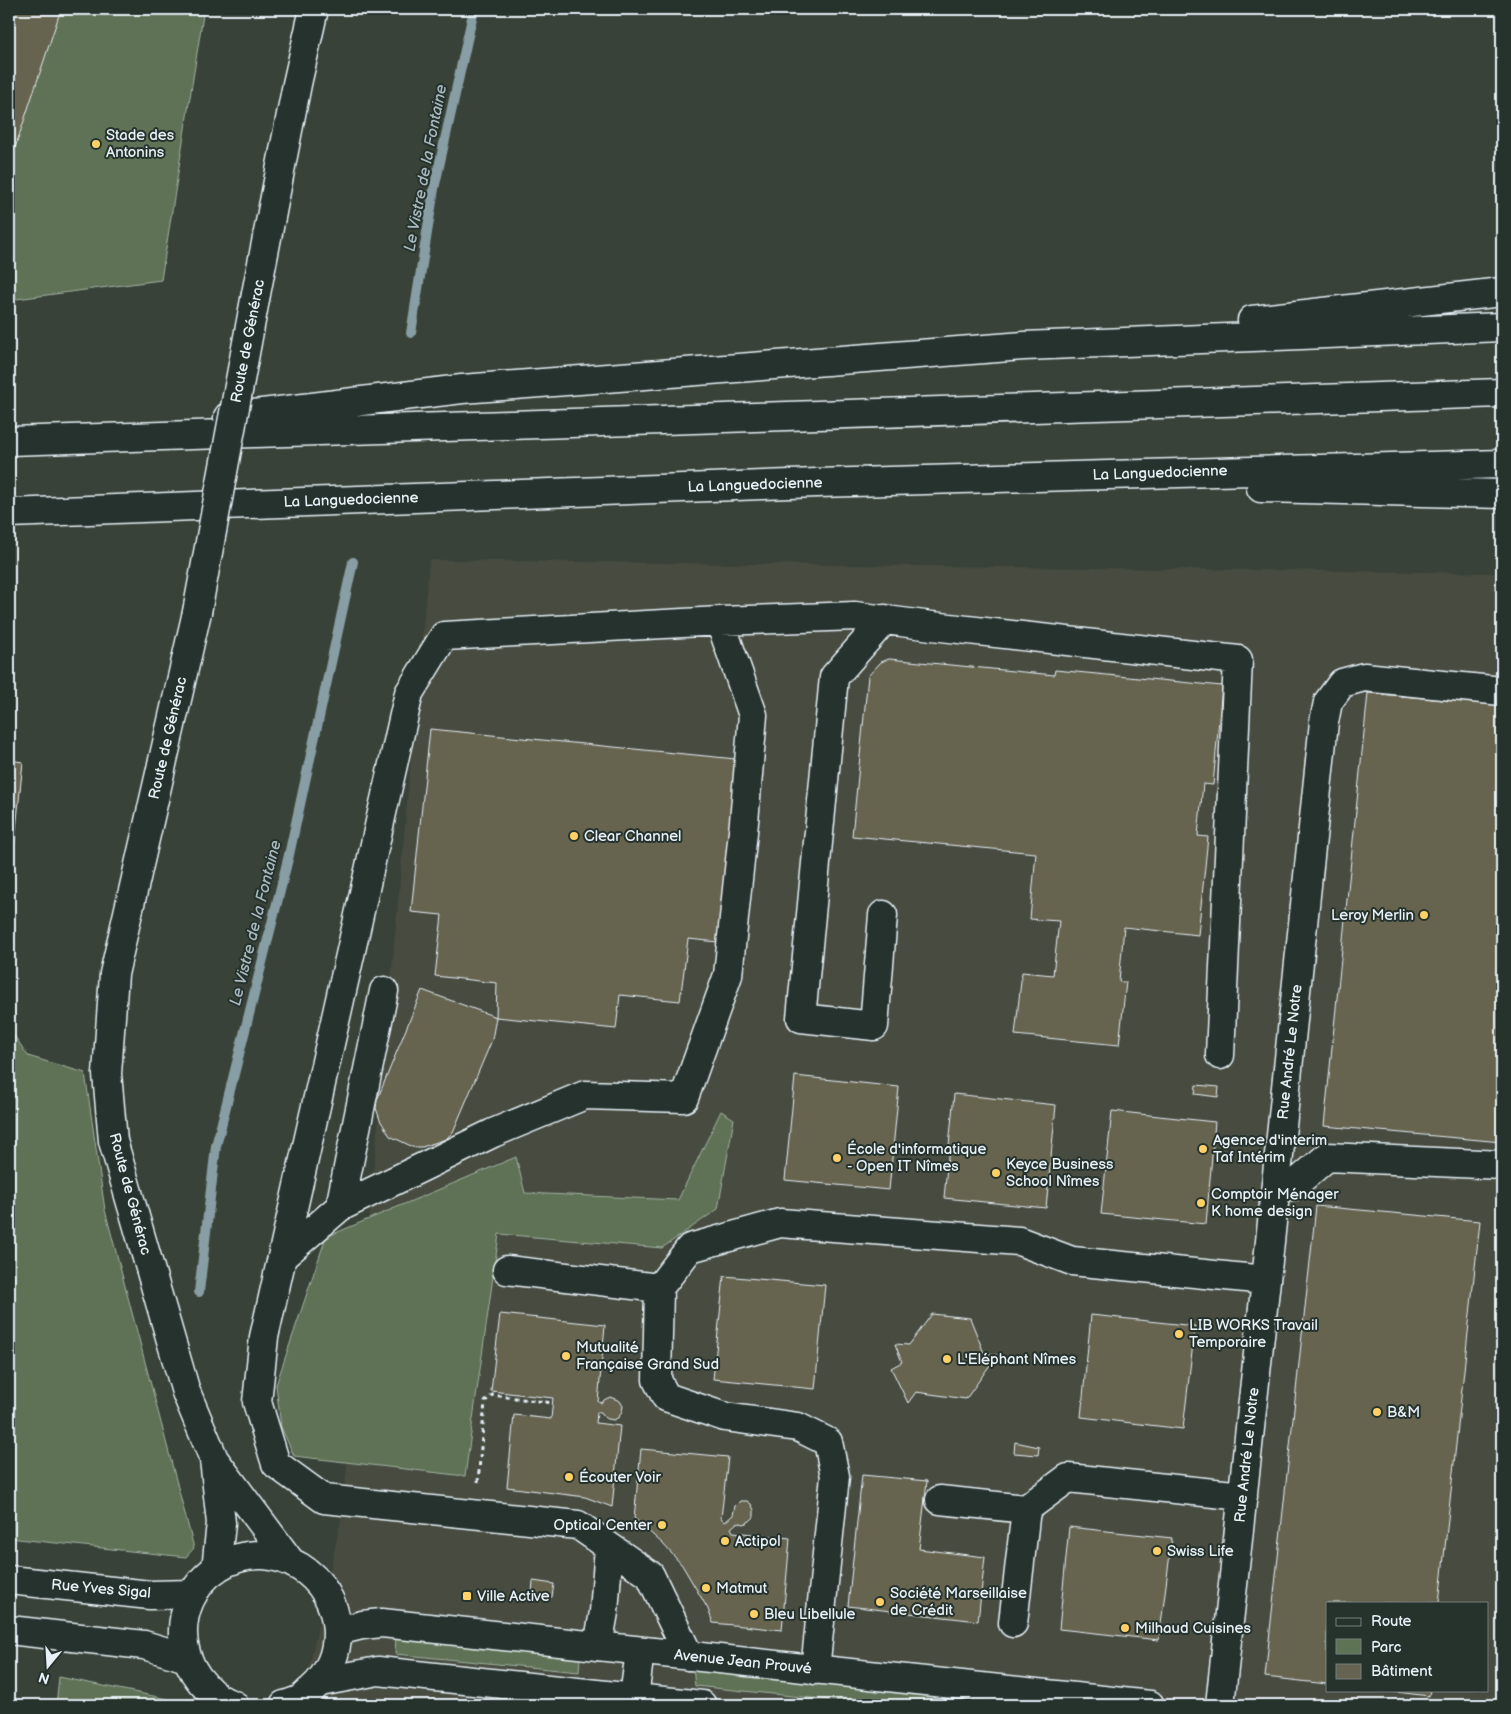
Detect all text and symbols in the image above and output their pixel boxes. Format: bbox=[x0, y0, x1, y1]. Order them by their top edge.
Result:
water label: Le Vistre de la Fontaine bbox=[400, 83, 452, 253]
place label: Stade des Antonins bbox=[106, 126, 175, 162]
marker: Stade des Antonins bbox=[90, 138, 102, 150]
street label: Route de Générac bbox=[227, 278, 269, 404]
street label: La Languedocienne bbox=[1092, 461, 1228, 485]
street label: La Languedocienne bbox=[687, 473, 823, 497]
street label: La Languedocienne bbox=[283, 488, 419, 512]
street label: Route de Générac bbox=[145, 675, 191, 801]
place label: Clear Channel bbox=[584, 827, 681, 846]
marker: Clear Channel bbox=[568, 830, 580, 842]
water label: Le Vistre de la Fontaine bbox=[226, 838, 286, 1008]
place label: Leroy Merlin bbox=[1331, 906, 1414, 925]
marker: Leroy Merlin bbox=[1418, 909, 1430, 921]
street label: Rue André Le Notre bbox=[1273, 983, 1307, 1120]
street label: Route de Générac bbox=[105, 1131, 155, 1257]
place label: Agence d'interim Taf Intérim bbox=[1213, 1131, 1327, 1167]
place label: École d'informatique - Open IT Nîmes bbox=[847, 1140, 986, 1176]
marker: Agence d'interim Taf Intérim bbox=[1197, 1143, 1209, 1155]
marker: École d'informatique - Open IT Nîmes bbox=[831, 1152, 843, 1164]
place label: Keyce Business School Nîmes bbox=[1006, 1155, 1114, 1191]
marker: Keyce Business School Nîmes bbox=[990, 1167, 1002, 1179]
place label: Comptoir Ménager K home design bbox=[1211, 1185, 1339, 1221]
marker: Comptoir Ménager K home design bbox=[1195, 1197, 1207, 1209]
place label: LIB WORKS Travail Temporaire bbox=[1189, 1316, 1318, 1352]
marker: LIB WORKS Travail Temporaire bbox=[1173, 1328, 1185, 1340]
place label: Mutualité Française Grand Sud bbox=[576, 1338, 719, 1374]
marker: Mutualité Française Grand Sud bbox=[560, 1350, 572, 1362]
place label: L'Eléphant Nîmes bbox=[957, 1350, 1077, 1369]
marker: L'Eléphant Nîmes bbox=[941, 1353, 953, 1365]
street label: Rue André Le Notre bbox=[1230, 1386, 1264, 1523]
place label: B&M bbox=[1387, 1403, 1420, 1422]
marker: B&M bbox=[1371, 1406, 1383, 1418]
place label: Écouter Voir bbox=[579, 1468, 661, 1487]
marker: Écouter Voir bbox=[563, 1471, 575, 1483]
place label: Optical Center bbox=[554, 1516, 653, 1535]
marker: Optical Center bbox=[656, 1519, 668, 1531]
place label: Actipol bbox=[735, 1532, 781, 1551]
marker: Actipol bbox=[719, 1535, 731, 1547]
place label: Swiss Life bbox=[1167, 1542, 1234, 1561]
marker: Swiss Life bbox=[1151, 1545, 1163, 1557]
street label: Rue Yves Sigal bbox=[50, 1575, 152, 1603]
place label: Matmut bbox=[716, 1579, 768, 1598]
marker: Matmut bbox=[700, 1582, 712, 1594]
place label: Société Marseillaise de Crédit bbox=[890, 1584, 1027, 1620]
place label: Ville Active bbox=[477, 1587, 550, 1606]
marker: Ville Active bbox=[461, 1590, 473, 1602]
marker: Société Marseillaise de Crédit bbox=[874, 1596, 886, 1608]
legend bbox=[1326, 1602, 1488, 1692]
place label: Bleu Libellule bbox=[764, 1605, 856, 1624]
marker: Bleu Libellule bbox=[748, 1608, 760, 1620]
text: Route bbox=[1371, 1612, 1412, 1631]
place label: Milhaud Cuisines bbox=[1135, 1619, 1251, 1638]
marker: Milhaud Cuisines bbox=[1119, 1622, 1131, 1634]
text: Parc bbox=[1371, 1638, 1401, 1657]
north arrow bbox=[22, 1642, 72, 1692]
street label: Avenue Jean Prouvé bbox=[673, 1645, 813, 1679]
text: Bâtiment bbox=[1371, 1662, 1433, 1681]
text: N bbox=[37, 1668, 52, 1688]

